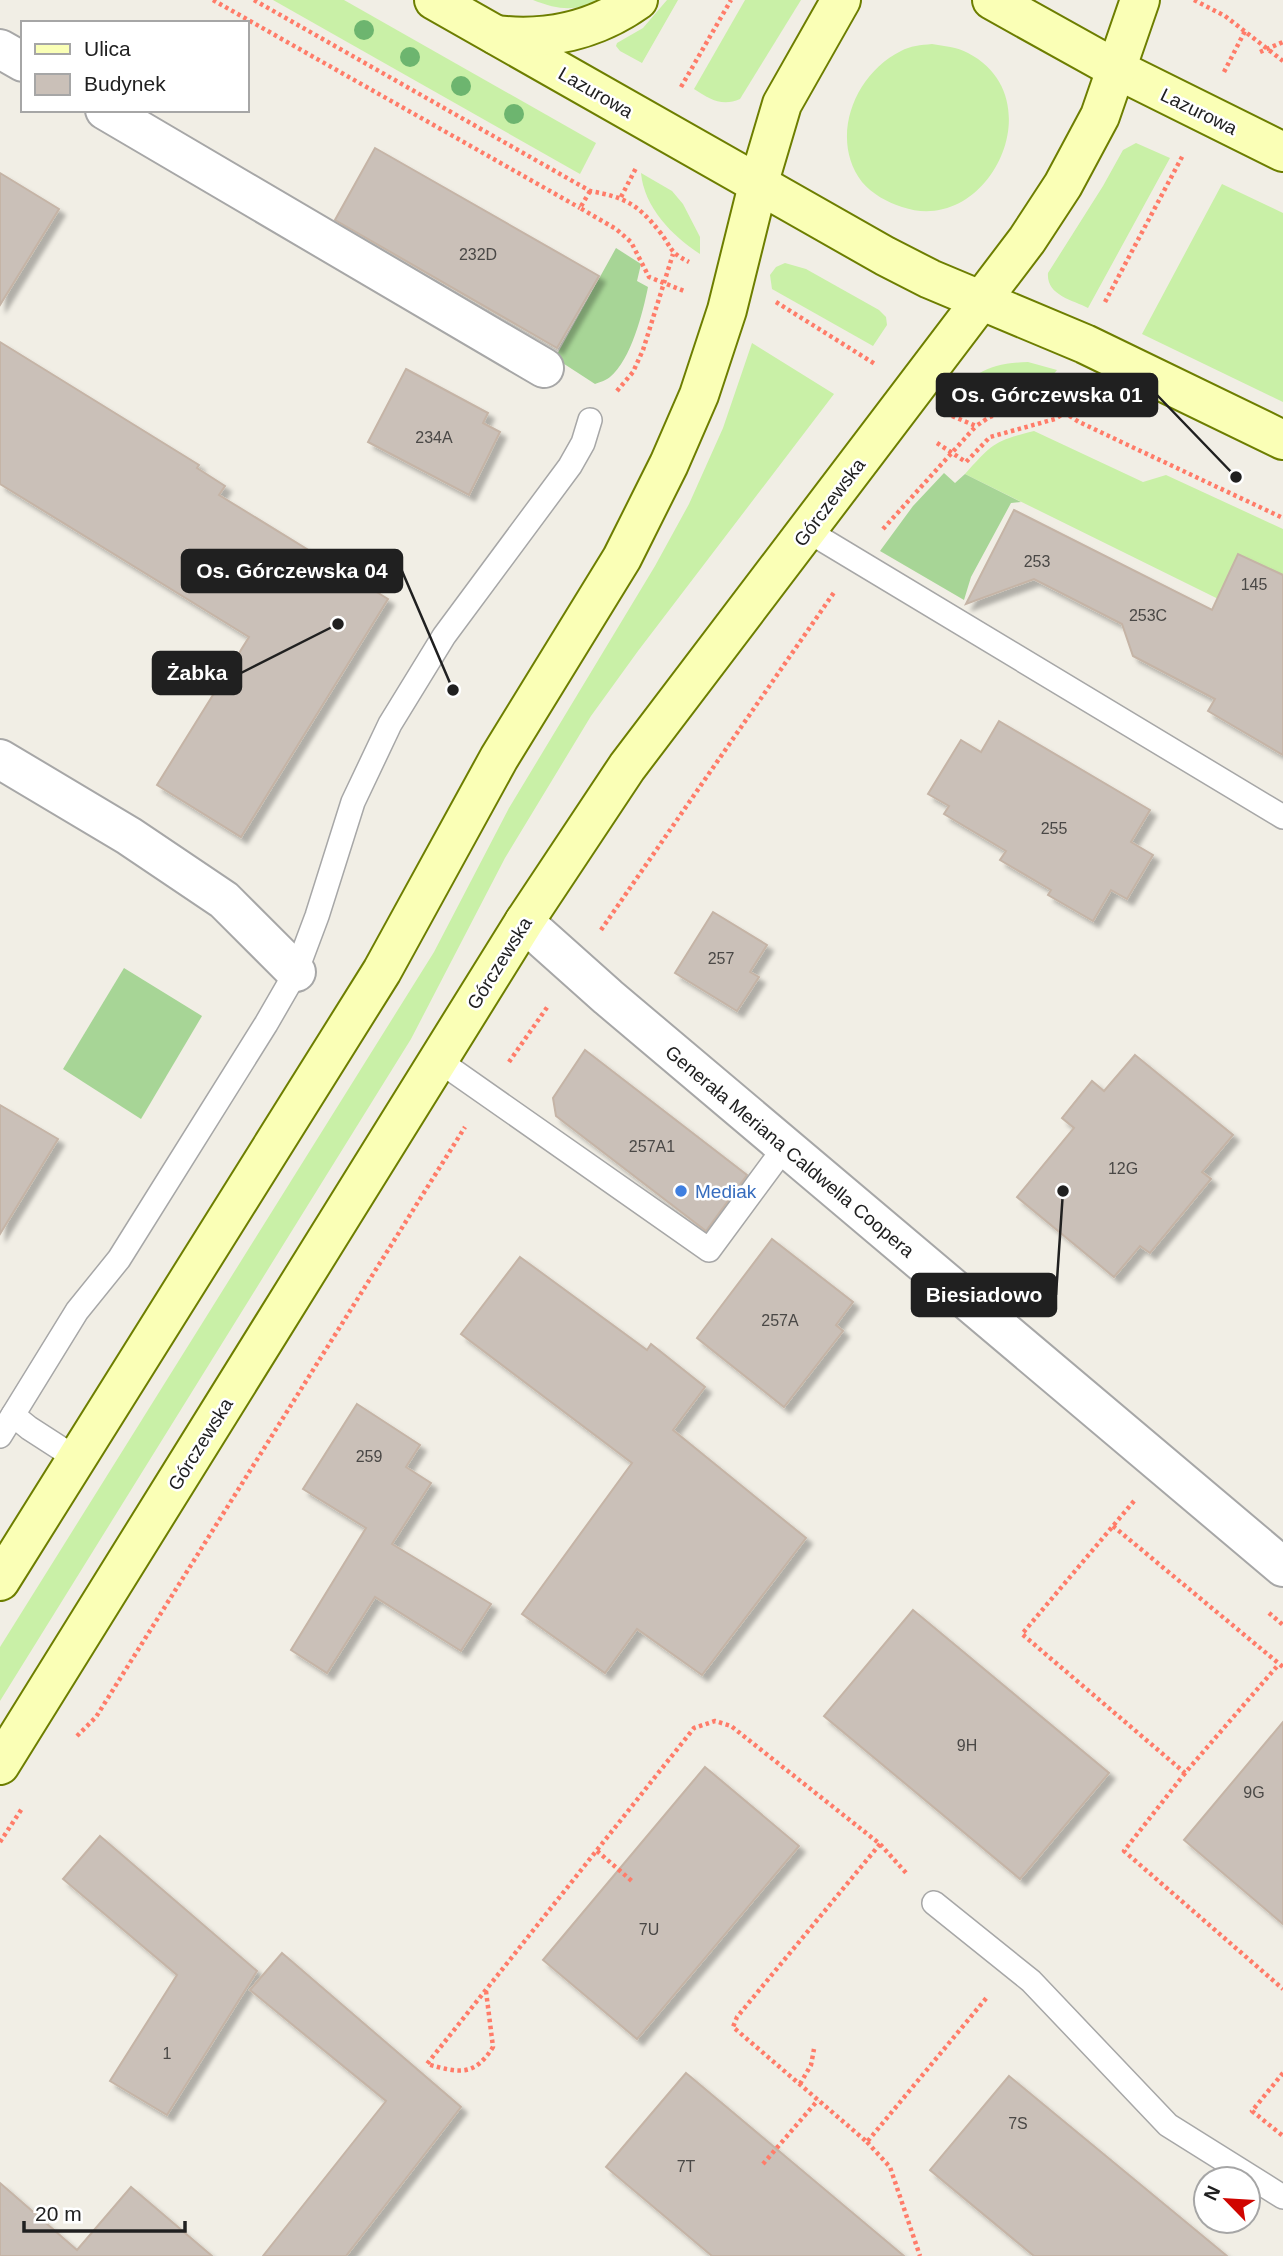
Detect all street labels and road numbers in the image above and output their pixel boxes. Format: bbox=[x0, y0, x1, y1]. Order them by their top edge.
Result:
street label: Lazurowa bbox=[555, 63, 637, 122]
street label: Lazurowa bbox=[1157, 84, 1241, 139]
street label: Górczewska bbox=[790, 454, 869, 550]
street label: Górczewska bbox=[463, 913, 536, 1013]
street label: Generała Meriana Caldwella Coopera bbox=[661, 1041, 919, 1262]
street label: Górczewska bbox=[164, 1394, 237, 1494]

